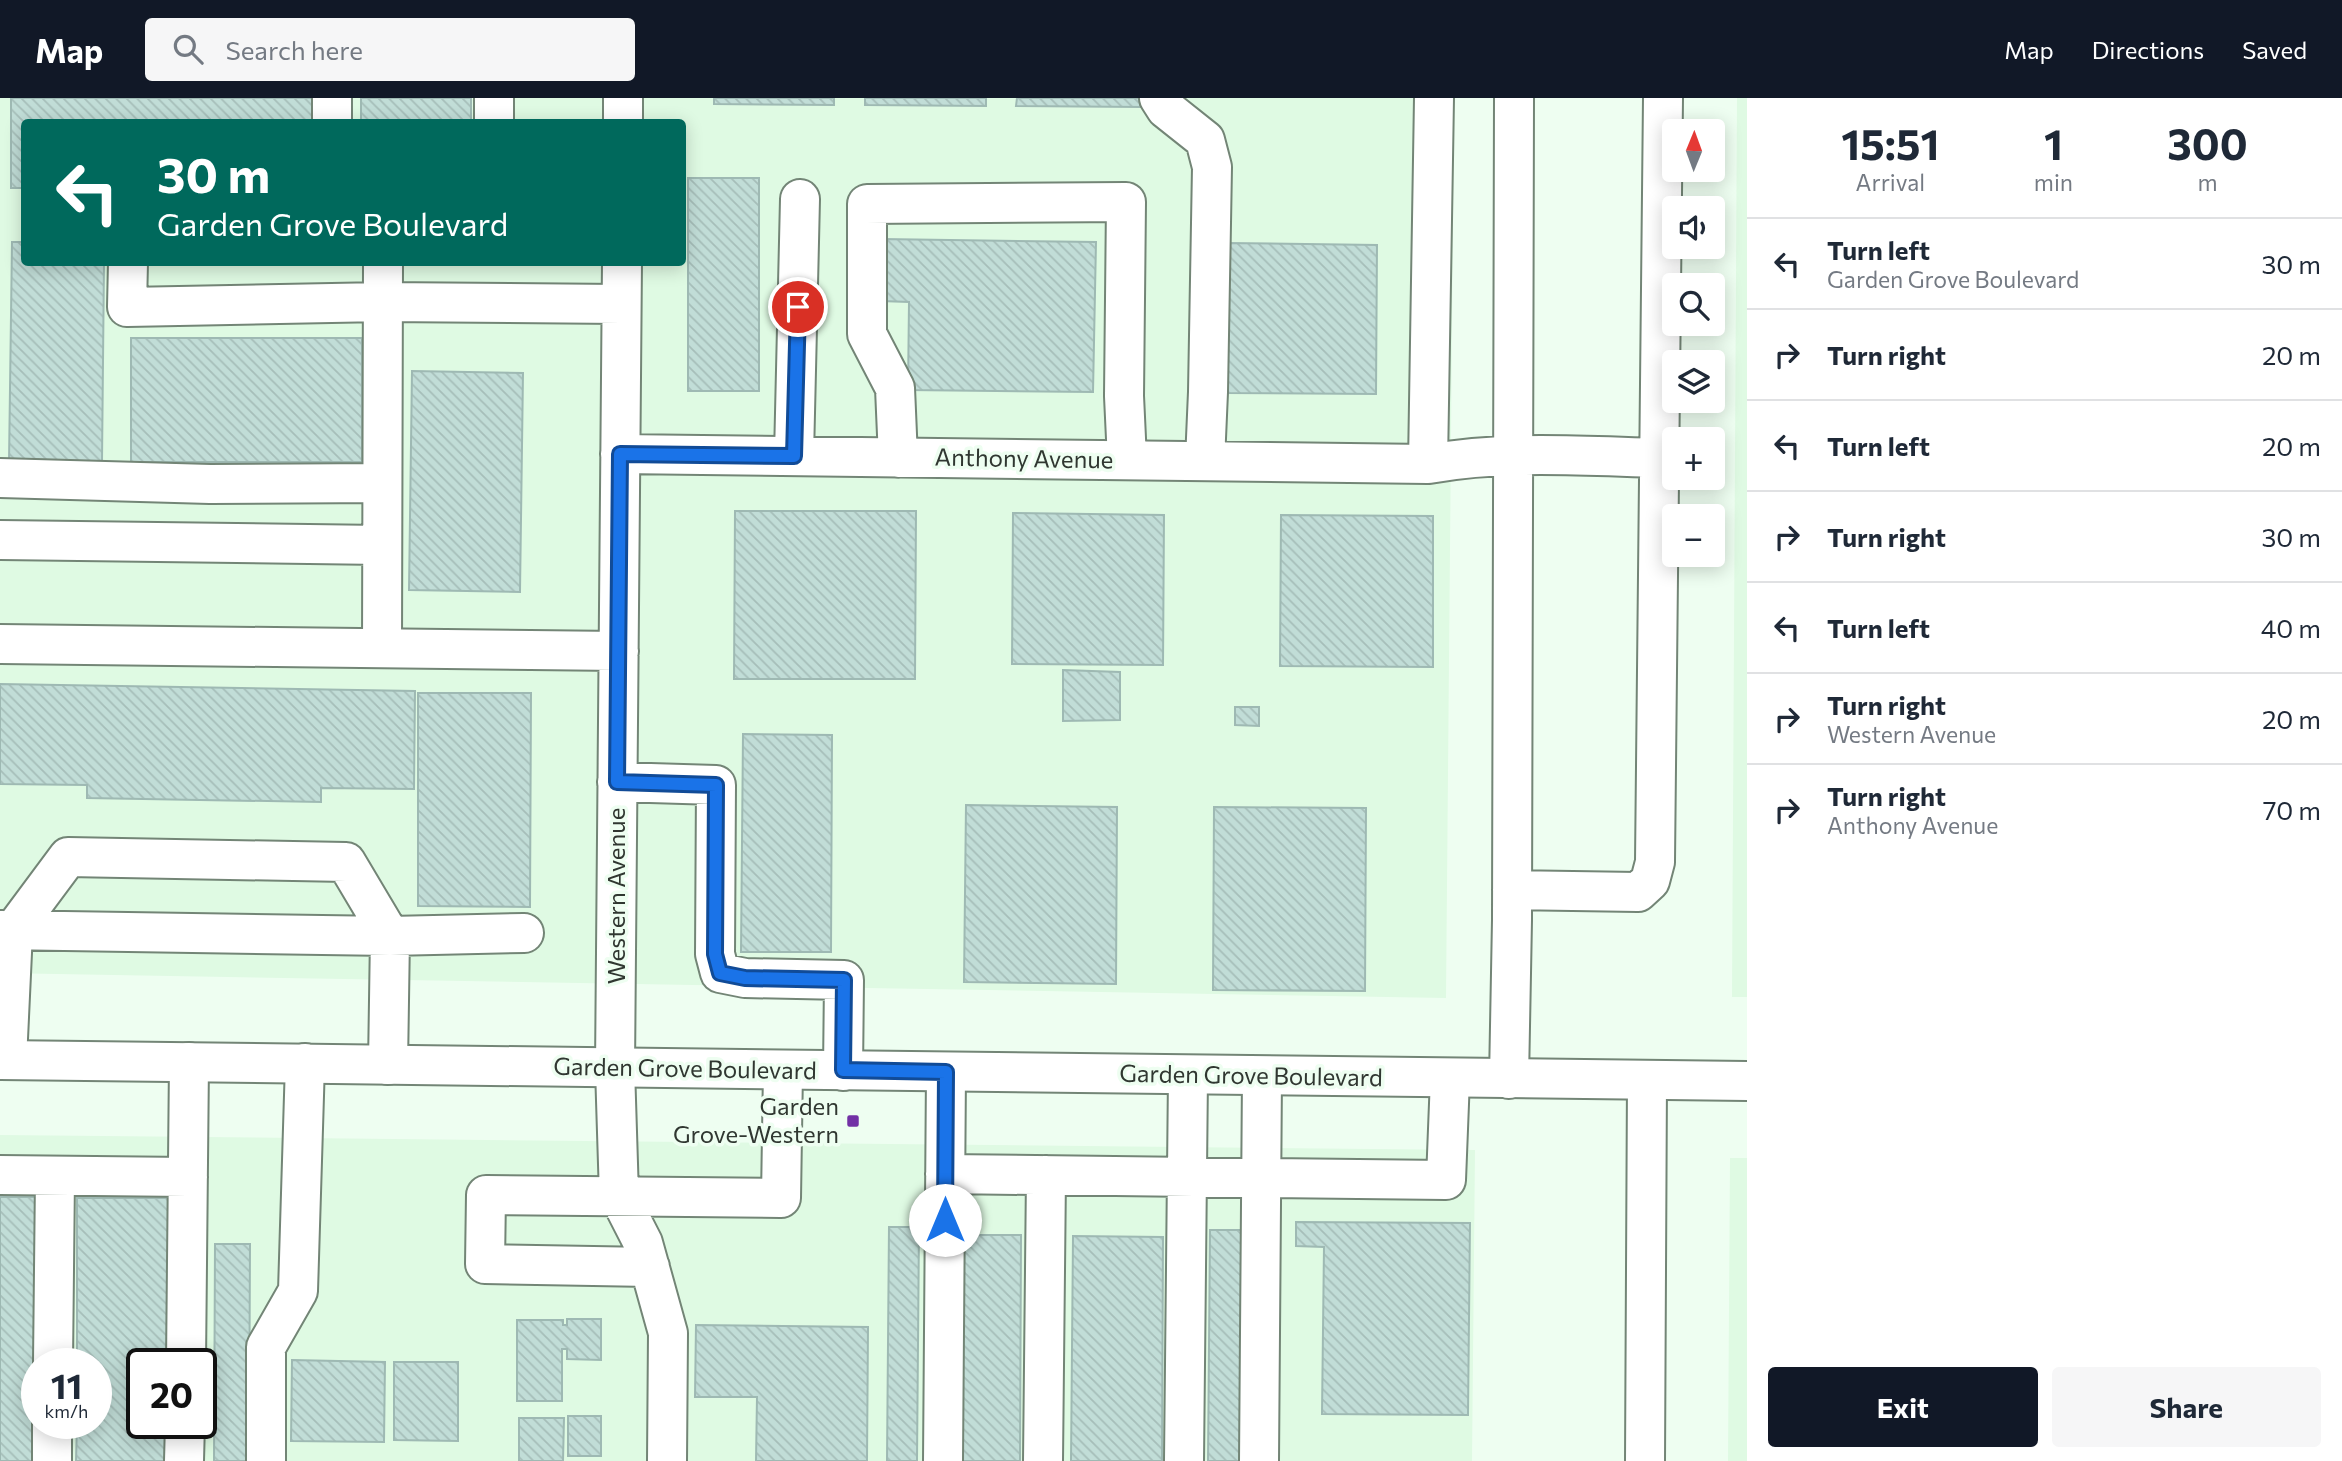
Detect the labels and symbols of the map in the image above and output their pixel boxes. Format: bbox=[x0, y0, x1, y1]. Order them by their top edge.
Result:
north arrow bbox=[1662, 119, 1726, 182]
pin bbox=[768, 277, 828, 337]
street label: Anthony Avenue bbox=[934, 441, 1114, 474]
street label: Western Avenue bbox=[601, 808, 630, 984]
street label: Garden Grove Boulevard bbox=[553, 1051, 817, 1084]
street label: Garden Grove Boulevard bbox=[1119, 1058, 1383, 1091]
place label: Garden Grove-Western bbox=[673, 1091, 839, 1148]
marker: Garden Grove-Western bbox=[845, 1113, 861, 1129]
position arrow bbox=[908, 1183, 982, 1257]
speed limit sign: 20 bbox=[126, 1348, 217, 1439]

